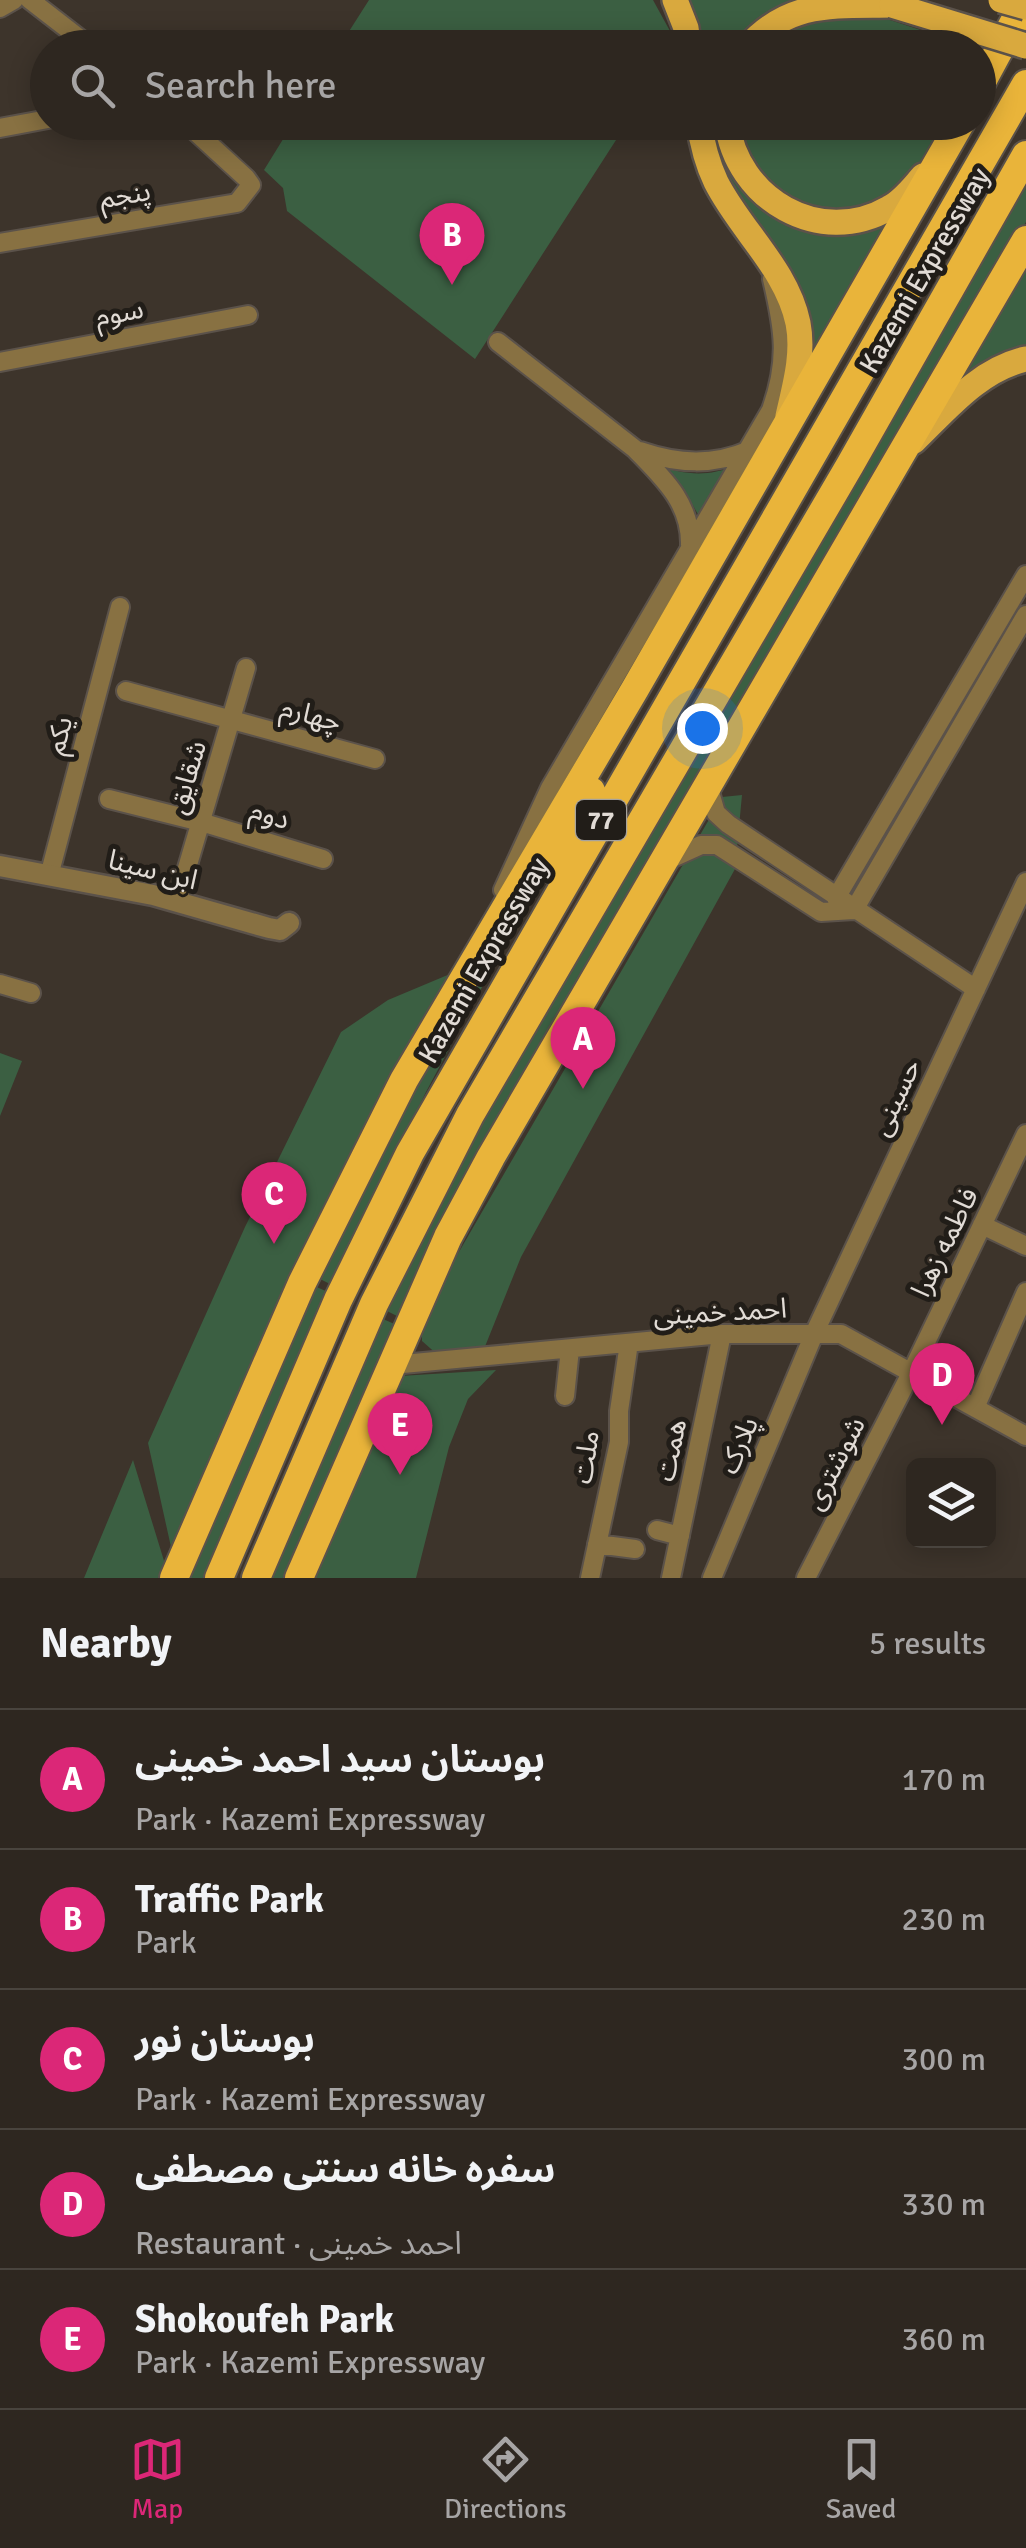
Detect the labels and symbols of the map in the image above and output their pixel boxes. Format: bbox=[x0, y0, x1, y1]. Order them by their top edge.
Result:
street label: Kazemi Expressway bbox=[852, 162, 998, 379]
street label: پنجم bbox=[97, 174, 154, 220]
pin: B bbox=[420, 202, 484, 285]
street label: سوم bbox=[92, 292, 147, 337]
street label: چهارم bbox=[276, 691, 345, 742]
your location bbox=[677, 703, 728, 754]
street label: یکم bbox=[38, 712, 84, 759]
street label: شقایق bbox=[160, 736, 214, 818]
street label: دوم bbox=[245, 793, 294, 840]
road number: 77 bbox=[576, 800, 626, 840]
street label: ابن سینا bbox=[105, 842, 201, 897]
street label: Kazemi Expressway bbox=[411, 852, 557, 1069]
pin: A bbox=[550, 1006, 616, 1089]
street label: حسینی bbox=[863, 1054, 928, 1141]
pin: C bbox=[242, 1162, 306, 1244]
street label: فاطمه زهرا bbox=[904, 1182, 986, 1303]
street label: احمد خمینی bbox=[652, 1292, 788, 1332]
pin: D bbox=[910, 1342, 974, 1425]
pin: E bbox=[368, 1392, 432, 1475]
street label: شوشتری bbox=[797, 1411, 873, 1516]
street label: پلارک bbox=[712, 1412, 766, 1479]
street label: همت bbox=[648, 1416, 694, 1484]
street label: ملت bbox=[565, 1428, 607, 1486]

